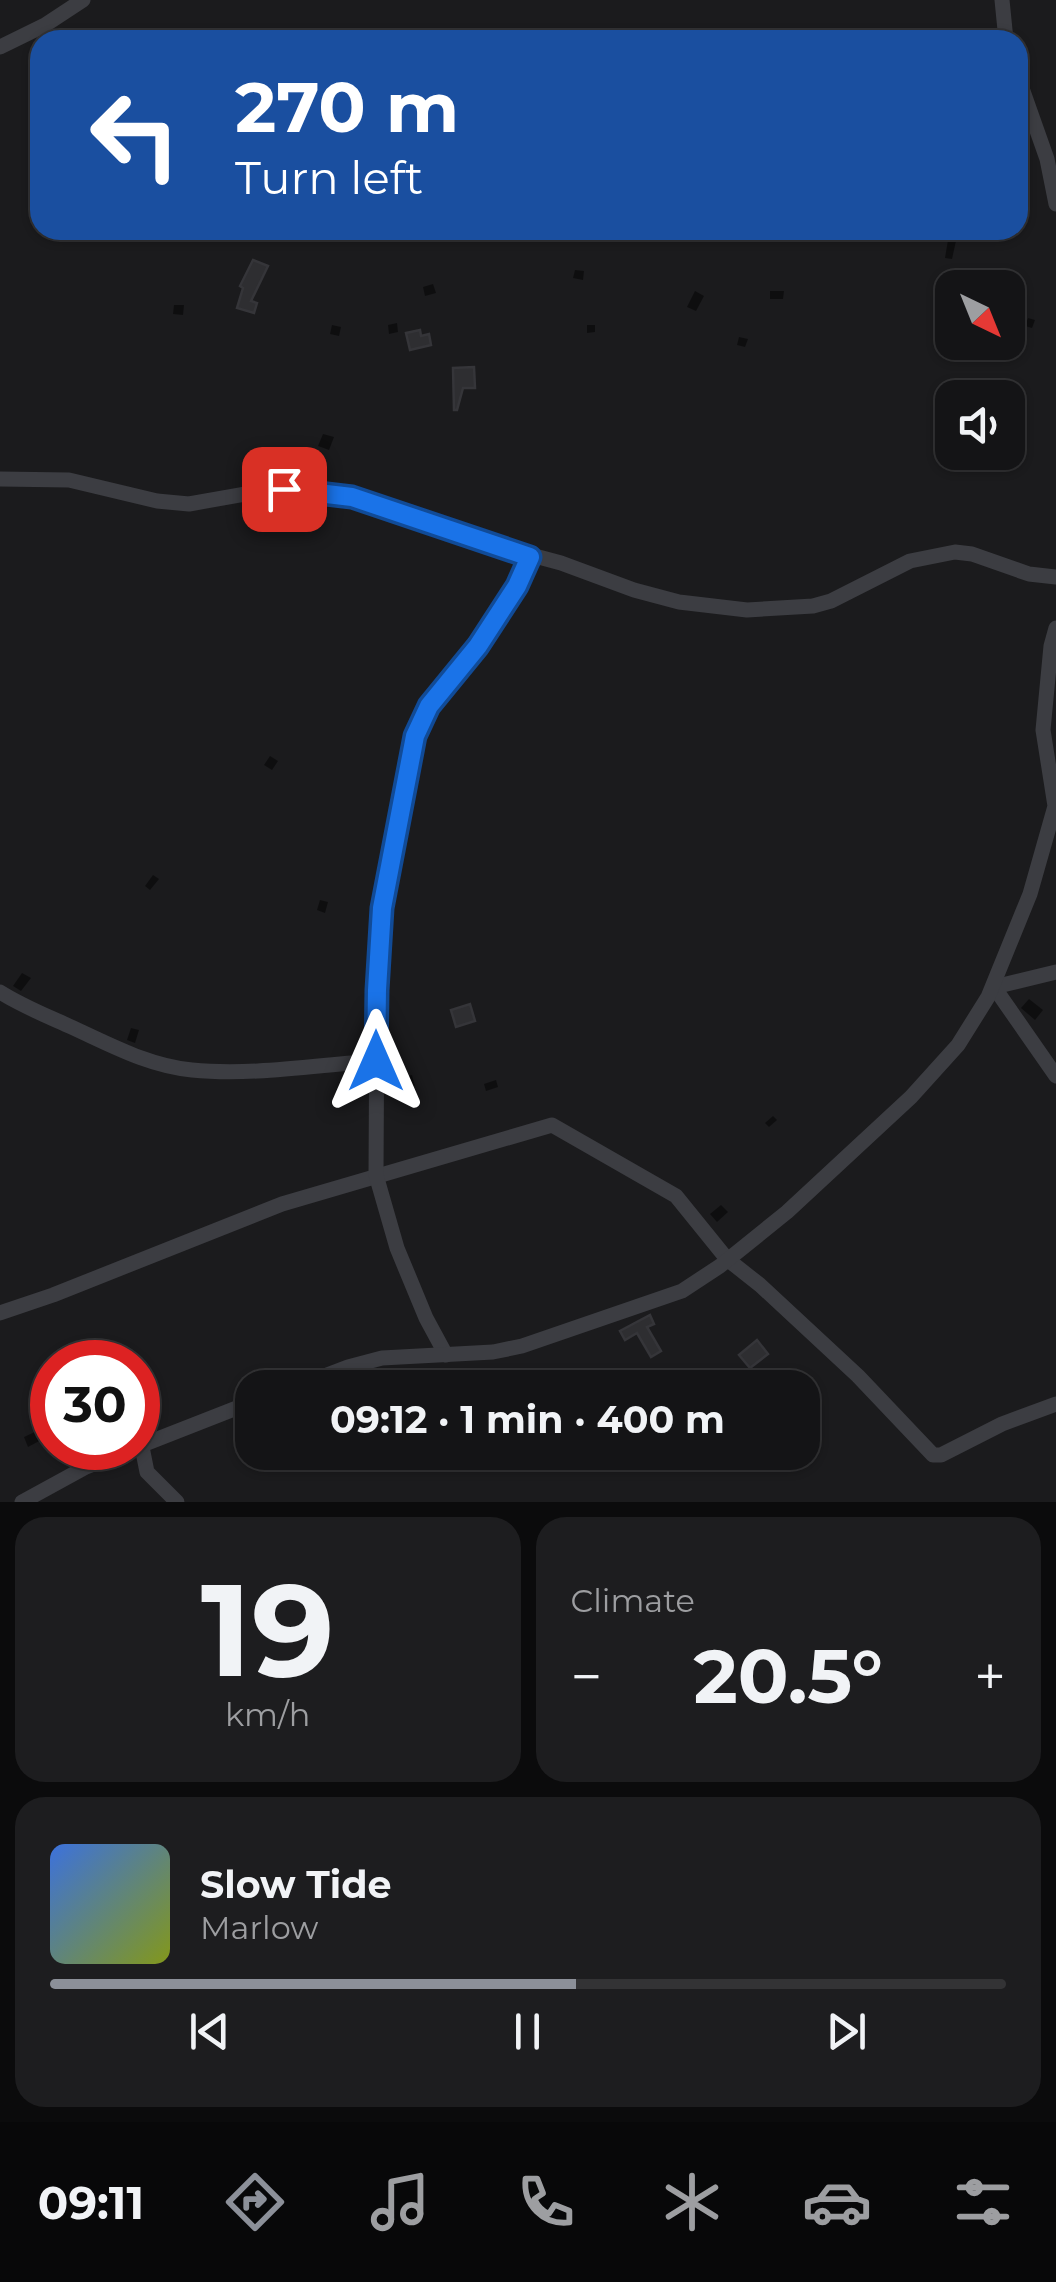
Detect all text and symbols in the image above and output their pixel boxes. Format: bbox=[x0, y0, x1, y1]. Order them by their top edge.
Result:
text: 270 m bbox=[235, 64, 459, 150]
icon: left bbox=[70, 70, 200, 200]
text: Turn left bbox=[235, 150, 423, 205]
north arrow bbox=[935, 270, 1025, 360]
map controls bbox=[935, 270, 1025, 470]
button: sound bbox=[935, 380, 1025, 470]
pin bbox=[242, 447, 327, 532]
icon: arrive bbox=[257, 462, 312, 517]
position arrow bbox=[324, 1009, 428, 1113]
speed limit sign: 30 bbox=[30, 1340, 160, 1470]
text: 09:12 · 1 min · 400 m bbox=[330, 1396, 725, 1443]
text: 19 bbox=[201, 1550, 335, 1709]
text: Climate bbox=[571, 1581, 695, 1620]
text: 20.5° bbox=[694, 1630, 883, 1722]
text: − bbox=[571, 1643, 602, 1710]
text: + bbox=[974, 1643, 1006, 1710]
text: km/h bbox=[225, 1695, 310, 1734]
text: Slow Tide bbox=[200, 1861, 392, 1908]
text: Marlow bbox=[200, 1908, 318, 1947]
icon: previous bbox=[182, 2004, 237, 2059]
icon: pause bbox=[500, 2004, 555, 2059]
icon: next bbox=[819, 2004, 874, 2059]
icon: directions bbox=[220, 2167, 290, 2237]
icon: music bbox=[365, 2167, 435, 2237]
icon: phone bbox=[511, 2167, 581, 2237]
icon: climate bbox=[657, 2167, 727, 2237]
icon: car bbox=[802, 2167, 872, 2237]
icon: filters bbox=[948, 2167, 1018, 2237]
text: 09:11 bbox=[38, 2175, 144, 2230]

